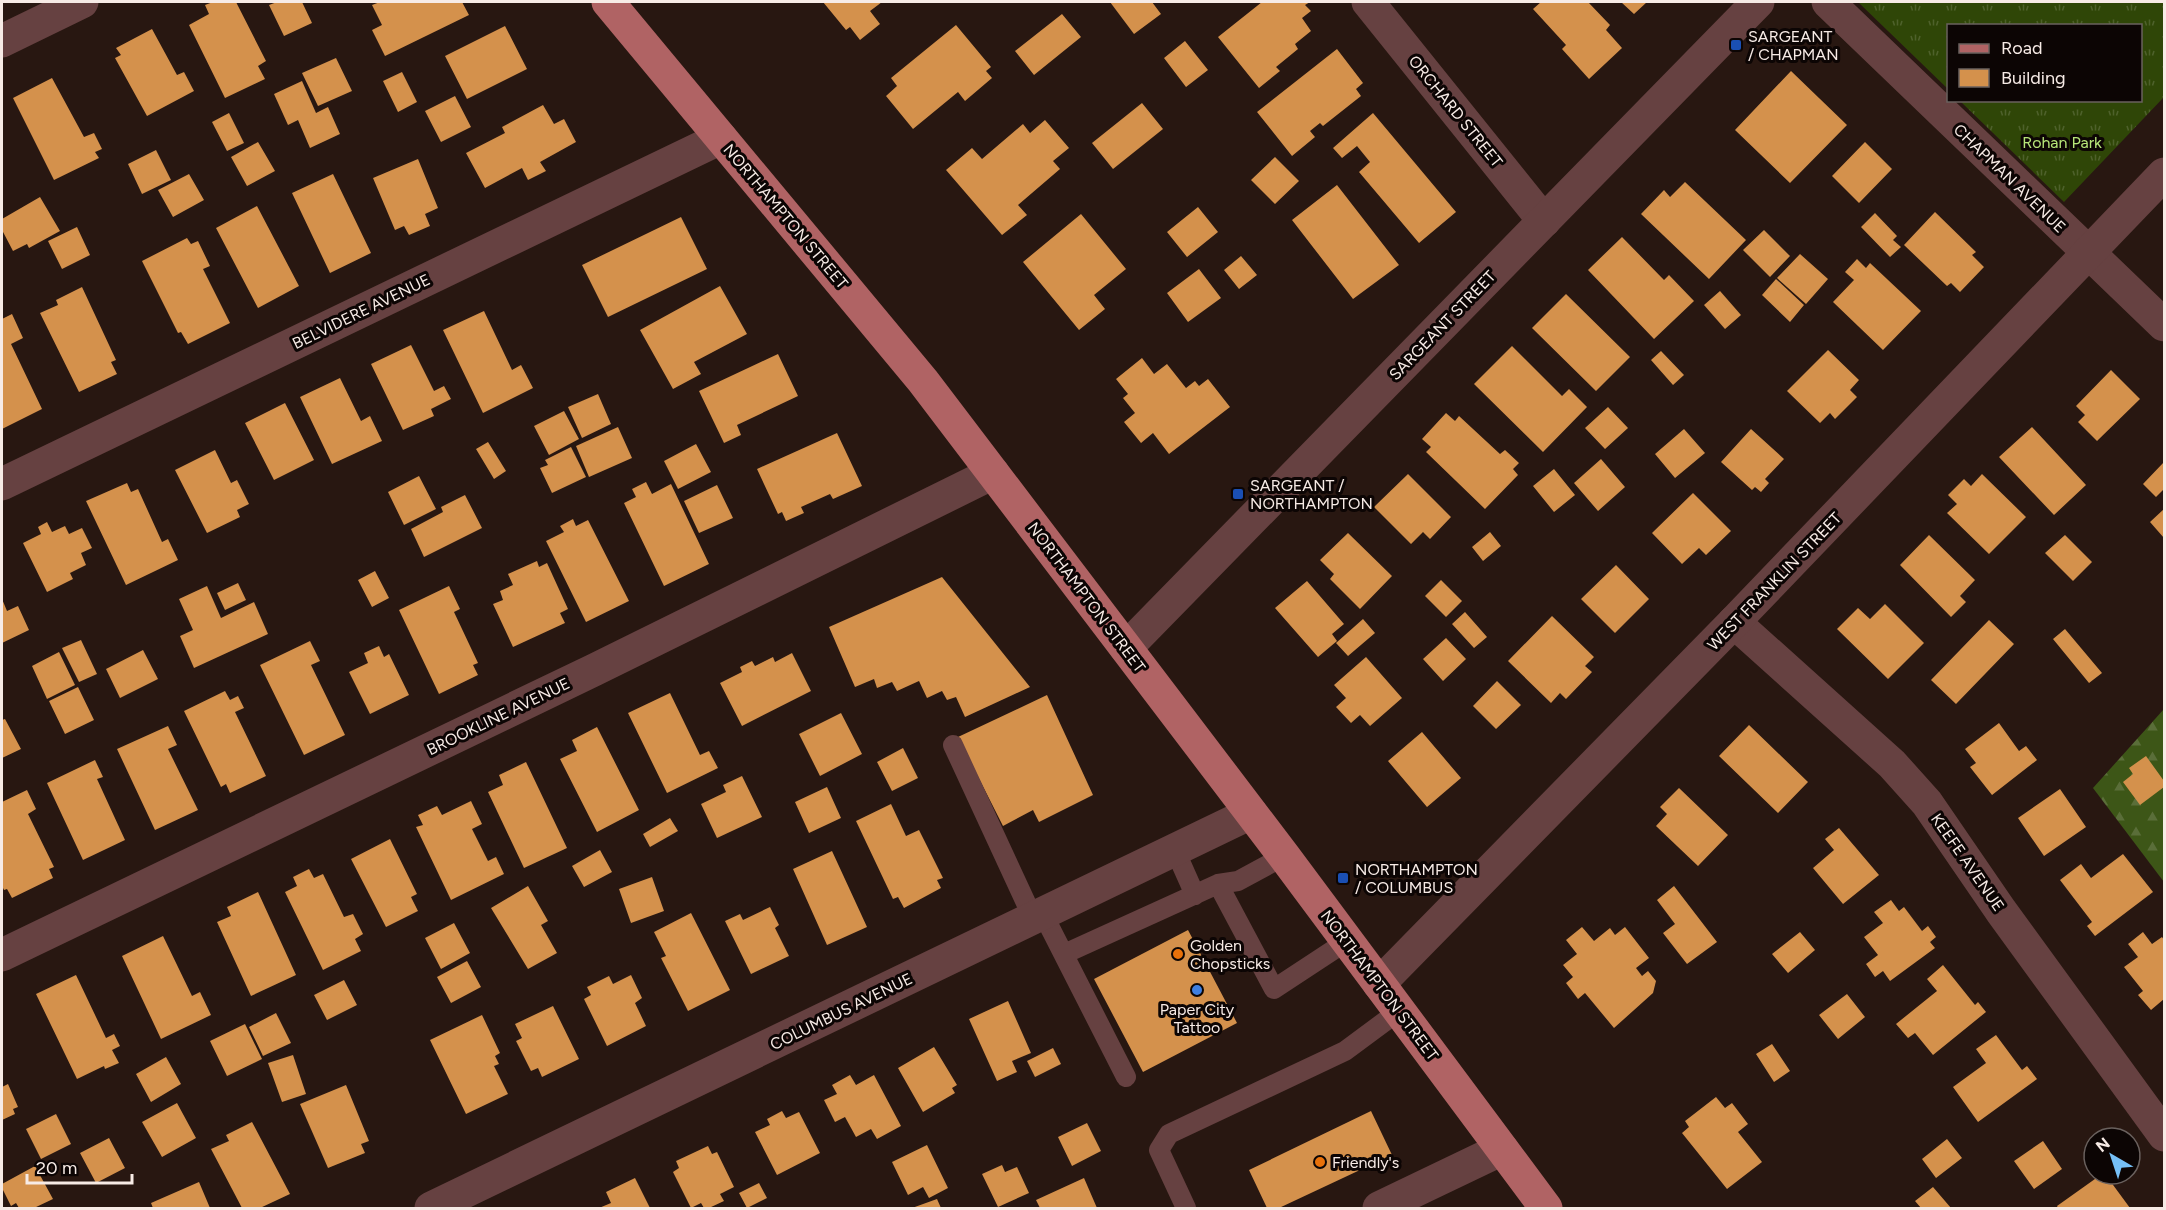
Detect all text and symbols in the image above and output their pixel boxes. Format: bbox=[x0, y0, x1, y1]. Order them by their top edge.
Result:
legend bbox=[1947, 24, 2142, 102]
place label: SARGEANT / CHAPMAN bbox=[1748, 27, 1839, 64]
text: Road bbox=[2001, 37, 2042, 59]
marker: SARGEANT / CHAPMAN bbox=[1729, 38, 1743, 52]
street label: ORCHARD STREET bbox=[1405, 52, 1507, 171]
text: Building bbox=[2001, 67, 2066, 89]
street label: CHAPMAN AVENUE bbox=[1950, 120, 2070, 237]
park label: Rohan Park bbox=[2022, 133, 2102, 152]
street label: NORTHAMPTON STREET bbox=[719, 140, 852, 293]
street label: SARGEANT STREET bbox=[1385, 267, 1500, 384]
street label: BELVIDERE AVENUE bbox=[289, 270, 433, 353]
place label: SARGEANT / NORTHAMPTON bbox=[1250, 476, 1373, 513]
marker: SARGEANT / NORTHAMPTON bbox=[1231, 487, 1245, 501]
street label: WEST FRANKLIN STREET bbox=[1703, 508, 1845, 654]
street label: NORTHAMPTON STREET bbox=[1024, 518, 1149, 676]
street label: BROOKLINE AVENUE bbox=[424, 674, 573, 759]
street label: KEEFE AVENUE bbox=[1927, 810, 2008, 915]
place label: NORTHAMPTON / COLUMBUS bbox=[1355, 860, 1478, 897]
marker: NORTHAMPTON / COLUMBUS bbox=[1336, 871, 1350, 885]
street label: NORTHAMPTON STREET bbox=[1317, 906, 1442, 1064]
place label: Golden Chopsticks bbox=[1190, 936, 1270, 973]
marker: Golden Chopsticks bbox=[1171, 947, 1185, 961]
street label: COLUMBUS AVENUE bbox=[767, 969, 915, 1054]
marker: Paper City Tattoo bbox=[1190, 983, 1204, 997]
place label: Paper City Tattoo bbox=[1160, 1000, 1235, 1037]
north arrow bbox=[2082, 1126, 2142, 1186]
text: N bbox=[2092, 1133, 2114, 1156]
scale bar bbox=[27, 1147, 132, 1185]
place label: Friendly's bbox=[1332, 1153, 1399, 1172]
marker: Friendly's bbox=[1313, 1155, 1327, 1169]
text: 20 m bbox=[36, 1157, 77, 1179]

